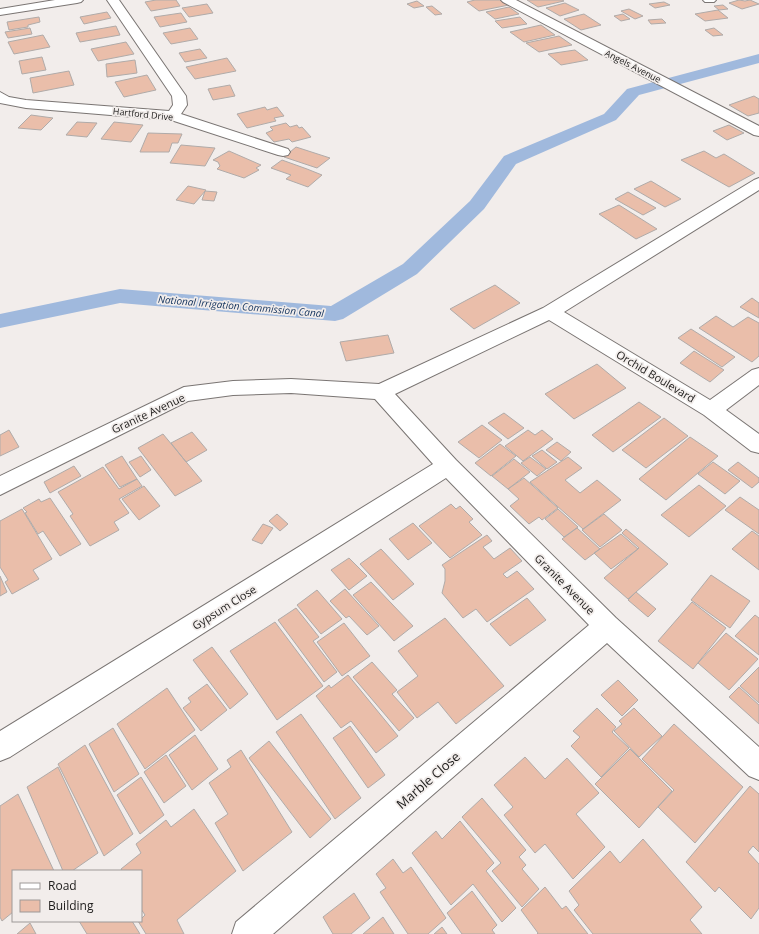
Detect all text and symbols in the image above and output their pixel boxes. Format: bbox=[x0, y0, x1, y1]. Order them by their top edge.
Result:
street label: Angels Avenue bbox=[603, 46, 663, 86]
street label: Hartford Drive bbox=[112, 104, 174, 124]
water label: National Irrigation Commission Canal bbox=[157, 292, 325, 320]
street label: Orchid Boulevard bbox=[614, 346, 698, 406]
street label: Granite Avenue bbox=[109, 389, 187, 437]
street label: Granite Avenue bbox=[532, 551, 598, 617]
street label: Gypsum Close bbox=[189, 581, 259, 633]
street label: Marble Close bbox=[392, 747, 464, 813]
legend bbox=[12, 870, 142, 922]
text: Road bbox=[48, 877, 77, 894]
text: Building bbox=[48, 897, 94, 914]

